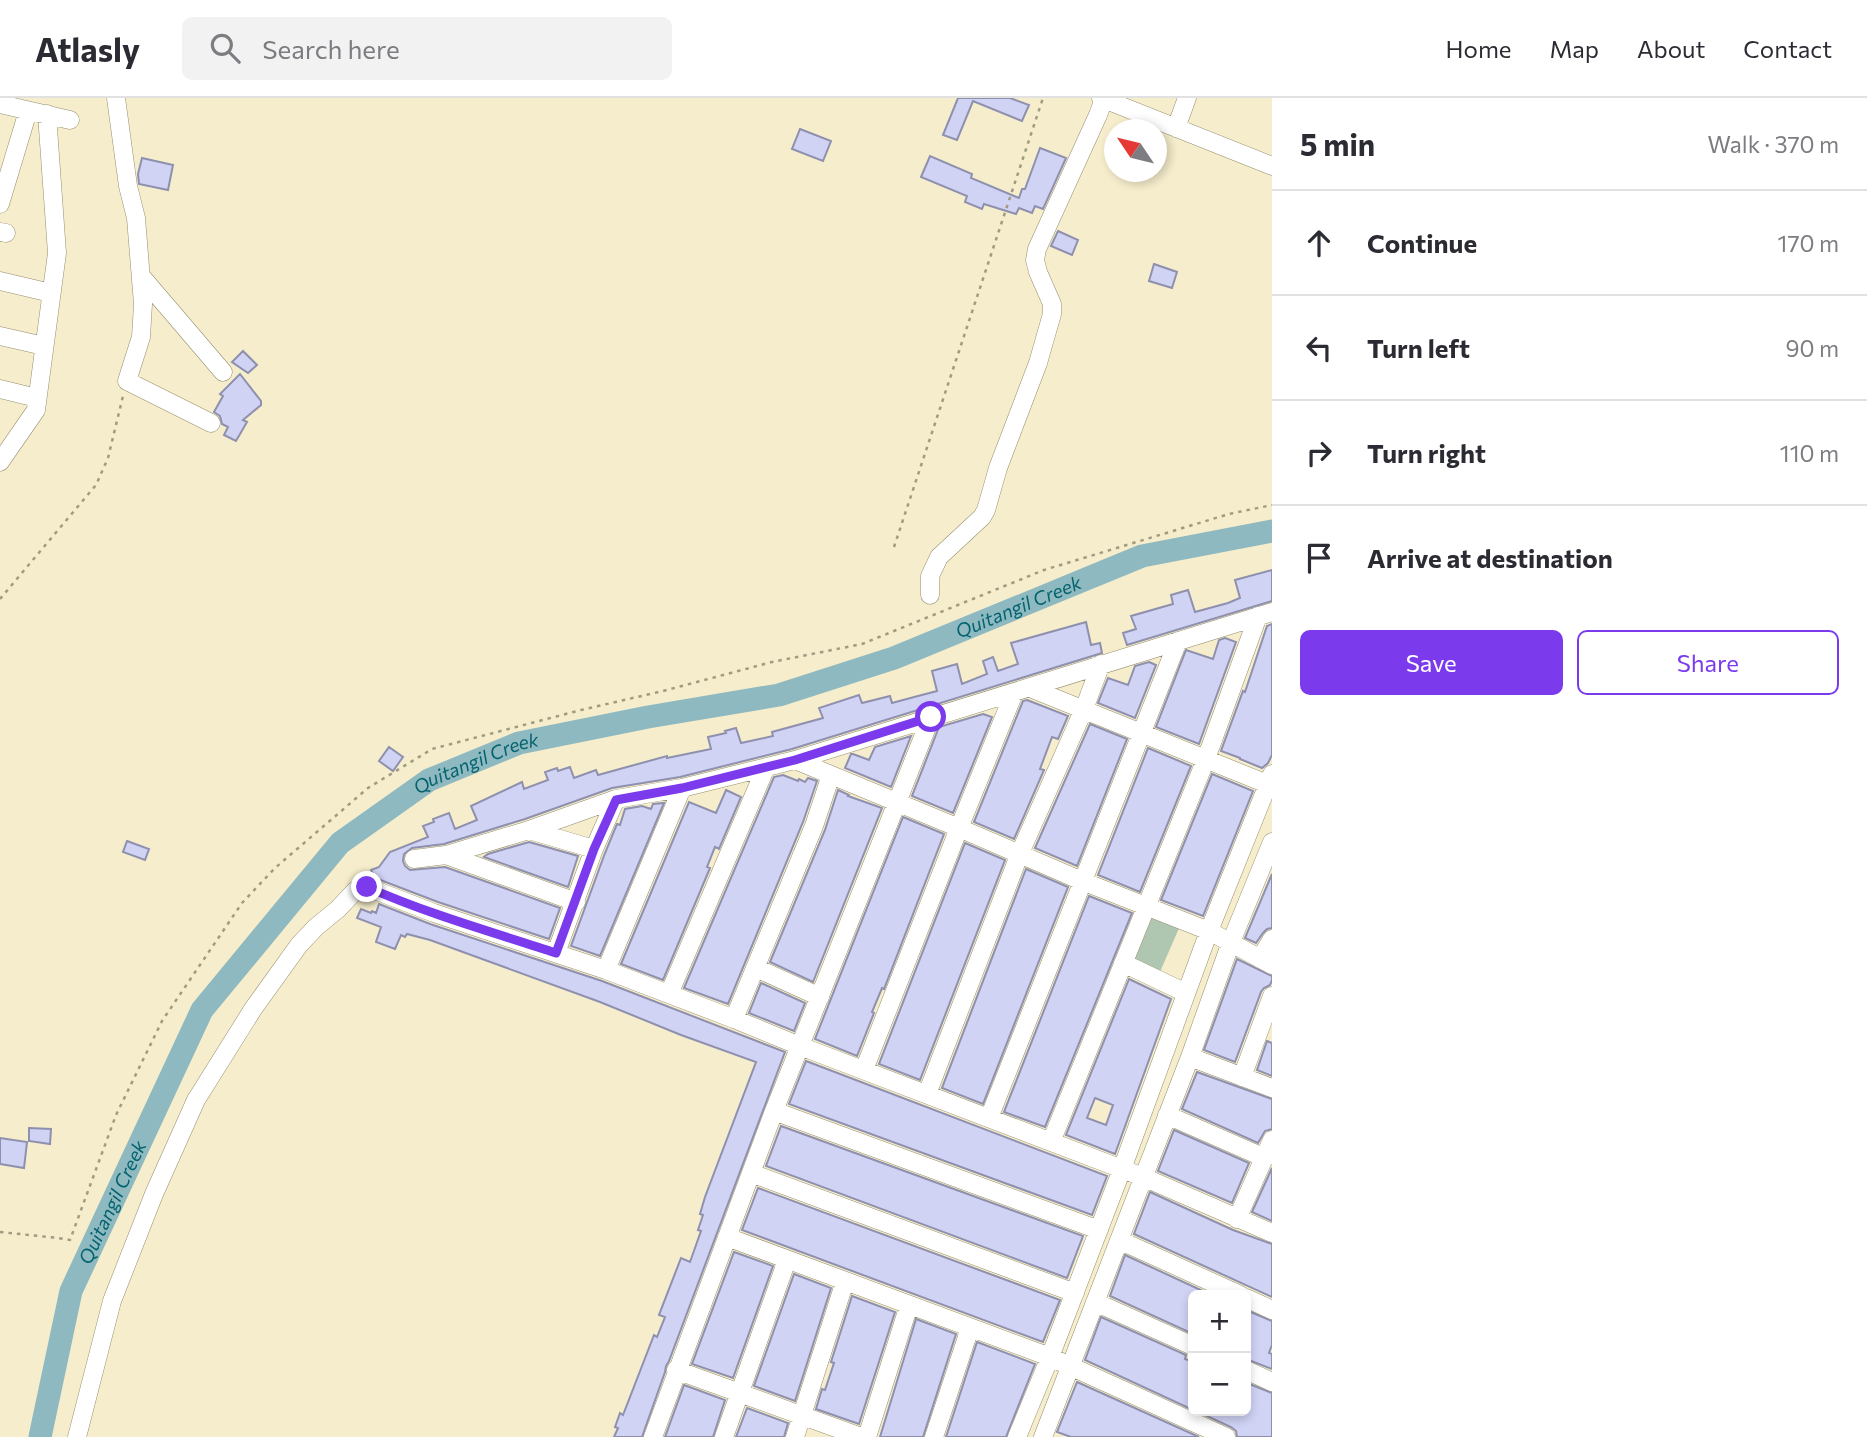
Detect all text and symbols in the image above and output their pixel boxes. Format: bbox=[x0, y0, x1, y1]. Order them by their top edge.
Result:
search box bbox=[182, 17, 672, 80]
text: Atlasly bbox=[35, 28, 140, 69]
icon: search bbox=[206, 29, 244, 67]
text: Search here bbox=[262, 33, 400, 64]
text: Home bbox=[1446, 34, 1512, 63]
text: Map bbox=[1550, 34, 1599, 63]
text: About bbox=[1637, 34, 1705, 63]
text: Contact bbox=[1743, 34, 1832, 63]
north arrow bbox=[1104, 119, 1167, 182]
text: 5 min bbox=[1300, 125, 1375, 162]
text: Walk · 370 m bbox=[1708, 130, 1839, 158]
icon: ahead bbox=[1300, 224, 1338, 262]
text: Continue bbox=[1367, 227, 1477, 258]
text: 170 m bbox=[1778, 229, 1839, 257]
icon: left bbox=[1300, 329, 1338, 367]
text: Turn left bbox=[1367, 332, 1470, 363]
text: 90 m bbox=[1786, 334, 1839, 362]
icon: right bbox=[1300, 434, 1338, 472]
text: Turn right bbox=[1367, 437, 1486, 468]
text: 110 m bbox=[1780, 439, 1839, 467]
icon: arrive bbox=[1300, 539, 1338, 577]
text: Arrive at destination bbox=[1367, 542, 1613, 573]
water label: Quitangil Creek bbox=[952, 570, 1085, 643]
button: Save bbox=[1300, 630, 1563, 695]
button: Share bbox=[1577, 630, 1839, 695]
route start bbox=[915, 701, 946, 732]
water label: Quitangil Creek bbox=[408, 727, 541, 799]
route end bbox=[351, 871, 382, 902]
water label: Quitangil Creek bbox=[73, 1136, 151, 1268]
map controls bbox=[1188, 1290, 1251, 1416]
button: + bbox=[1188, 1290, 1251, 1353]
button: − bbox=[1188, 1353, 1251, 1416]

